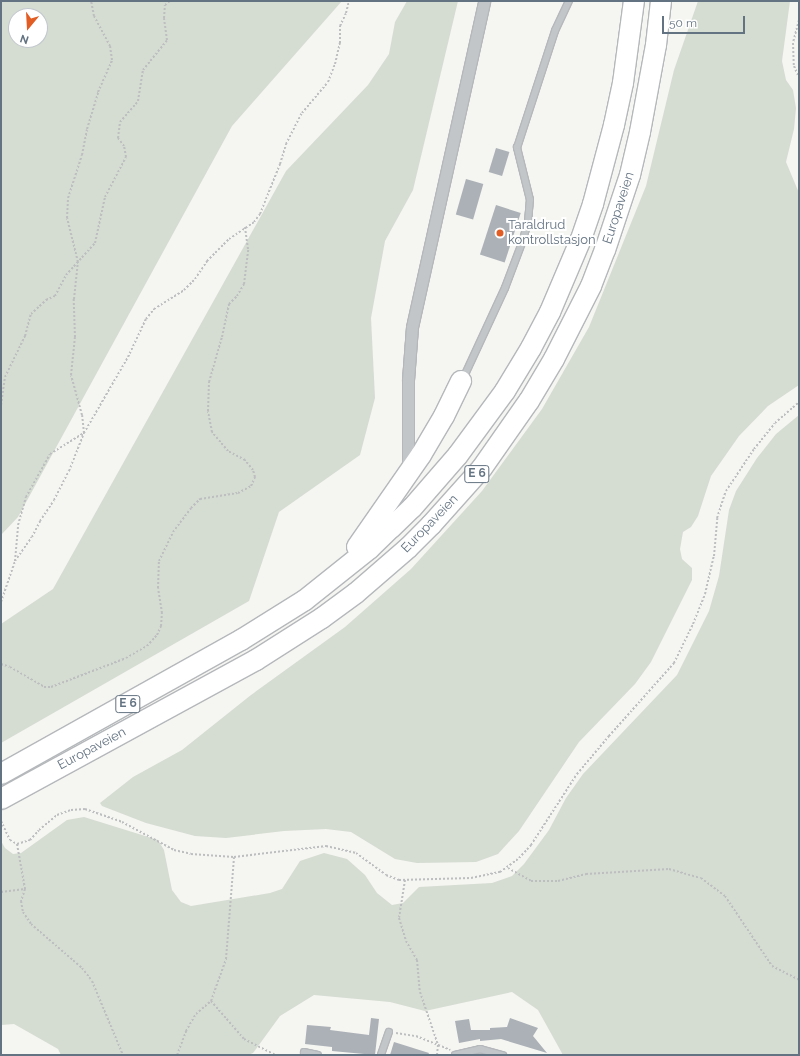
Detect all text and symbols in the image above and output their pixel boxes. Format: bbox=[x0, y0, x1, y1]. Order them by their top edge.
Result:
north arrow bbox=[8, 8, 48, 48]
scale bar bbox=[664, 8, 747, 34]
text: 50 m bbox=[669, 16, 697, 30]
text: N bbox=[18, 31, 30, 46]
street label: Europaveien bbox=[600, 170, 638, 246]
place label: Taraldrud kontrollstasjon bbox=[508, 218, 596, 249]
marker: Taraldrud kontrollstasjon bbox=[495, 228, 505, 238]
road number: E 6 bbox=[464, 464, 490, 484]
street label: Europaveien bbox=[398, 492, 462, 556]
road number: E 6 bbox=[115, 694, 141, 714]
street label: Europaveien bbox=[55, 725, 129, 773]

